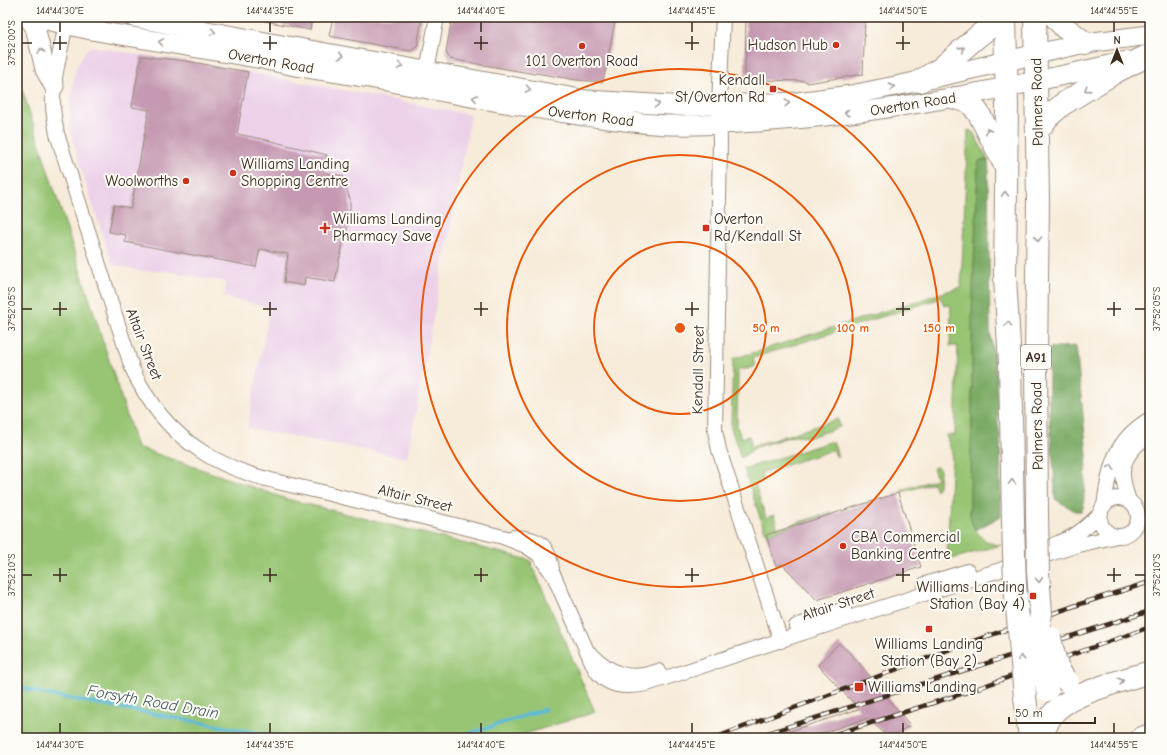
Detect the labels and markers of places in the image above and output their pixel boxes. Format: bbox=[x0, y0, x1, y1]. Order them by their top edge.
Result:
place label: Hudson Hub bbox=[748, 36, 828, 54]
marker: Hudson Hub bbox=[831, 40, 841, 50]
marker: 101 Overton Road bbox=[577, 41, 587, 51]
place label: 101 Overton Road bbox=[526, 52, 638, 70]
place label: Kendall St/Overton Rd bbox=[675, 71, 765, 106]
marker: Kendall St/Overton Rd bbox=[768, 84, 778, 94]
place label: Williams Landing Shopping Centre bbox=[241, 155, 350, 190]
marker: Williams Landing Shopping Centre bbox=[228, 168, 238, 178]
place label: Woolworths bbox=[105, 172, 178, 190]
marker: Woolworths bbox=[181, 176, 191, 186]
place label: Williams Landing Pharmacy Save bbox=[333, 210, 442, 245]
place label: Overton Rd/Kendall St bbox=[714, 210, 802, 245]
marker: Williams Landing Pharmacy Save bbox=[320, 223, 330, 233]
marker: Overton Rd/Kendall St bbox=[701, 223, 711, 233]
centre of rings bbox=[673, 321, 687, 335]
place label: CBA Commercial Banking Centre bbox=[851, 528, 960, 563]
marker: CBA Commercial Banking Centre bbox=[838, 541, 848, 551]
place label: Williams Landing Station (Bay 4) bbox=[916, 578, 1025, 613]
marker: Williams Landing Station (Bay 4) bbox=[1028, 591, 1038, 601]
marker: Williams Landing Station (Bay 2) bbox=[924, 624, 934, 634]
place label: Williams Landing Station (Bay 2) bbox=[875, 635, 983, 670]
place label: Williams Landing bbox=[868, 678, 977, 696]
marker: Williams Landing bbox=[853, 681, 865, 693]

